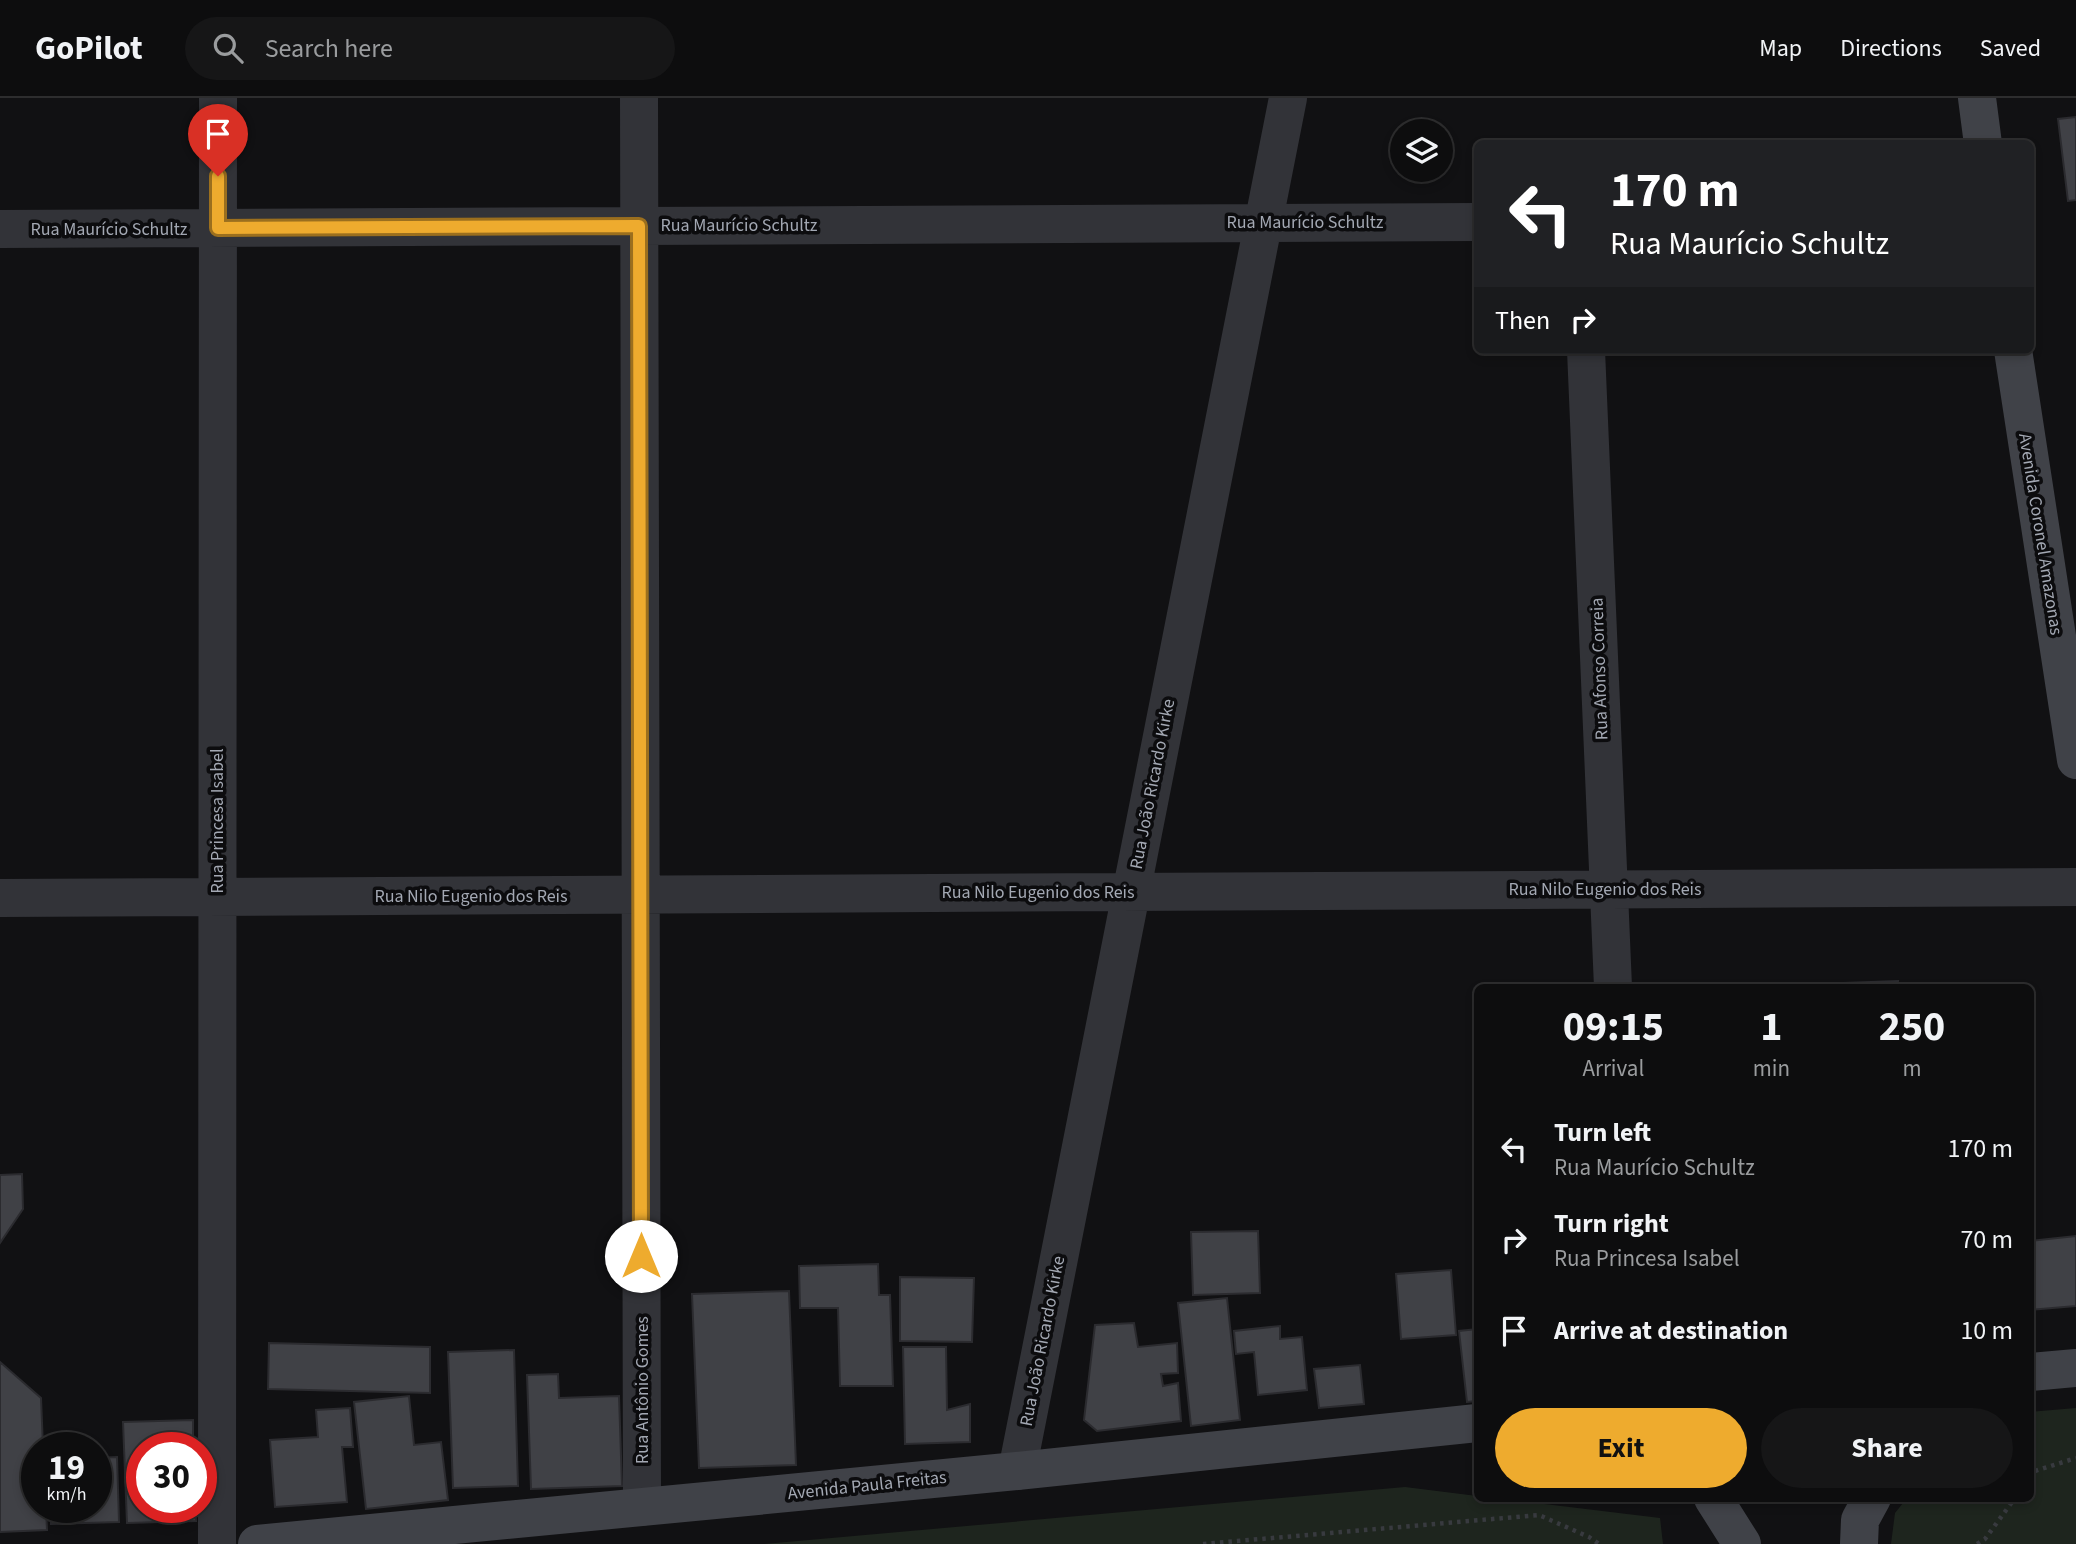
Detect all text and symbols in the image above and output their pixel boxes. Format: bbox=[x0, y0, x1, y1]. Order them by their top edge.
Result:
search box bbox=[185, 17, 675, 80]
text: GoPilot bbox=[35, 25, 143, 72]
icon: search bbox=[209, 29, 247, 67]
text: Search here bbox=[265, 30, 393, 67]
text: Map bbox=[1759, 31, 1802, 66]
text: Directions bbox=[1840, 31, 1942, 66]
text: Saved bbox=[1980, 31, 2041, 66]
pin bbox=[188, 104, 248, 176]
icon: arrive bbox=[199, 115, 237, 153]
map controls bbox=[1390, 119, 1453, 182]
button: layers bbox=[1390, 119, 1453, 182]
text: 170 m bbox=[1610, 156, 1739, 226]
icon: left bbox=[1495, 168, 1586, 259]
street label: Rua Maurício Schultz bbox=[1226, 210, 1384, 235]
street label: Rua Maurício Schultz bbox=[660, 213, 818, 238]
street label: Rua Maurício Schultz bbox=[30, 217, 188, 242]
text: Rua Maurício Schultz bbox=[1610, 221, 1889, 267]
icon: right bbox=[1564, 301, 1602, 339]
text: Then bbox=[1495, 302, 1550, 339]
street label: Avenida Coronel Amazonas bbox=[2012, 431, 2069, 637]
street label: Rua Afonso Correia bbox=[1585, 597, 1614, 741]
street label: Rua João Ricardo Kirke bbox=[1124, 697, 1181, 871]
street label: Rua Princesa Isabel bbox=[205, 748, 230, 894]
street label: Rua Nilo Eugenio dos Reis bbox=[1508, 877, 1702, 902]
street label: Rua Nilo Eugenio dos Reis bbox=[941, 880, 1135, 905]
street label: Rua Nilo Eugenio dos Reis bbox=[374, 884, 568, 909]
text: 09:15 bbox=[1563, 997, 1664, 1057]
text: 1 bbox=[1760, 997, 1782, 1057]
text: 250 bbox=[1879, 997, 1945, 1057]
text: Arrival bbox=[1582, 1052, 1644, 1085]
text: min bbox=[1753, 1052, 1790, 1085]
text: m bbox=[1902, 1052, 1922, 1085]
text: Turn left bbox=[1554, 1114, 1651, 1151]
icon: left bbox=[1495, 1130, 1533, 1168]
text: 170 m bbox=[1947, 1130, 2013, 1167]
text: Rua Maurício Schultz bbox=[1554, 1151, 1755, 1184]
text: Turn right bbox=[1554, 1205, 1669, 1242]
position arrow bbox=[604, 1219, 678, 1293]
icon: right bbox=[1495, 1221, 1533, 1259]
text: 70 m bbox=[1960, 1221, 2013, 1258]
text: Rua Princesa Isabel bbox=[1554, 1242, 1740, 1275]
street label: Rua João Ricardo Kirke bbox=[1014, 1254, 1071, 1428]
icon: arrive bbox=[1495, 1312, 1533, 1350]
text: Arrive at destination bbox=[1554, 1312, 1788, 1349]
text: 10 m bbox=[1960, 1312, 2013, 1349]
street label: Rua Antônio Gomes bbox=[630, 1316, 655, 1464]
button: Exit bbox=[1495, 1408, 1747, 1488]
button: Share bbox=[1761, 1408, 2013, 1488]
speed limit sign: 30 bbox=[126, 1432, 217, 1523]
text: 19 bbox=[48, 1443, 85, 1493]
street label: Avenida Paula Freitas bbox=[786, 1465, 948, 1506]
text: km/h bbox=[47, 1482, 86, 1507]

